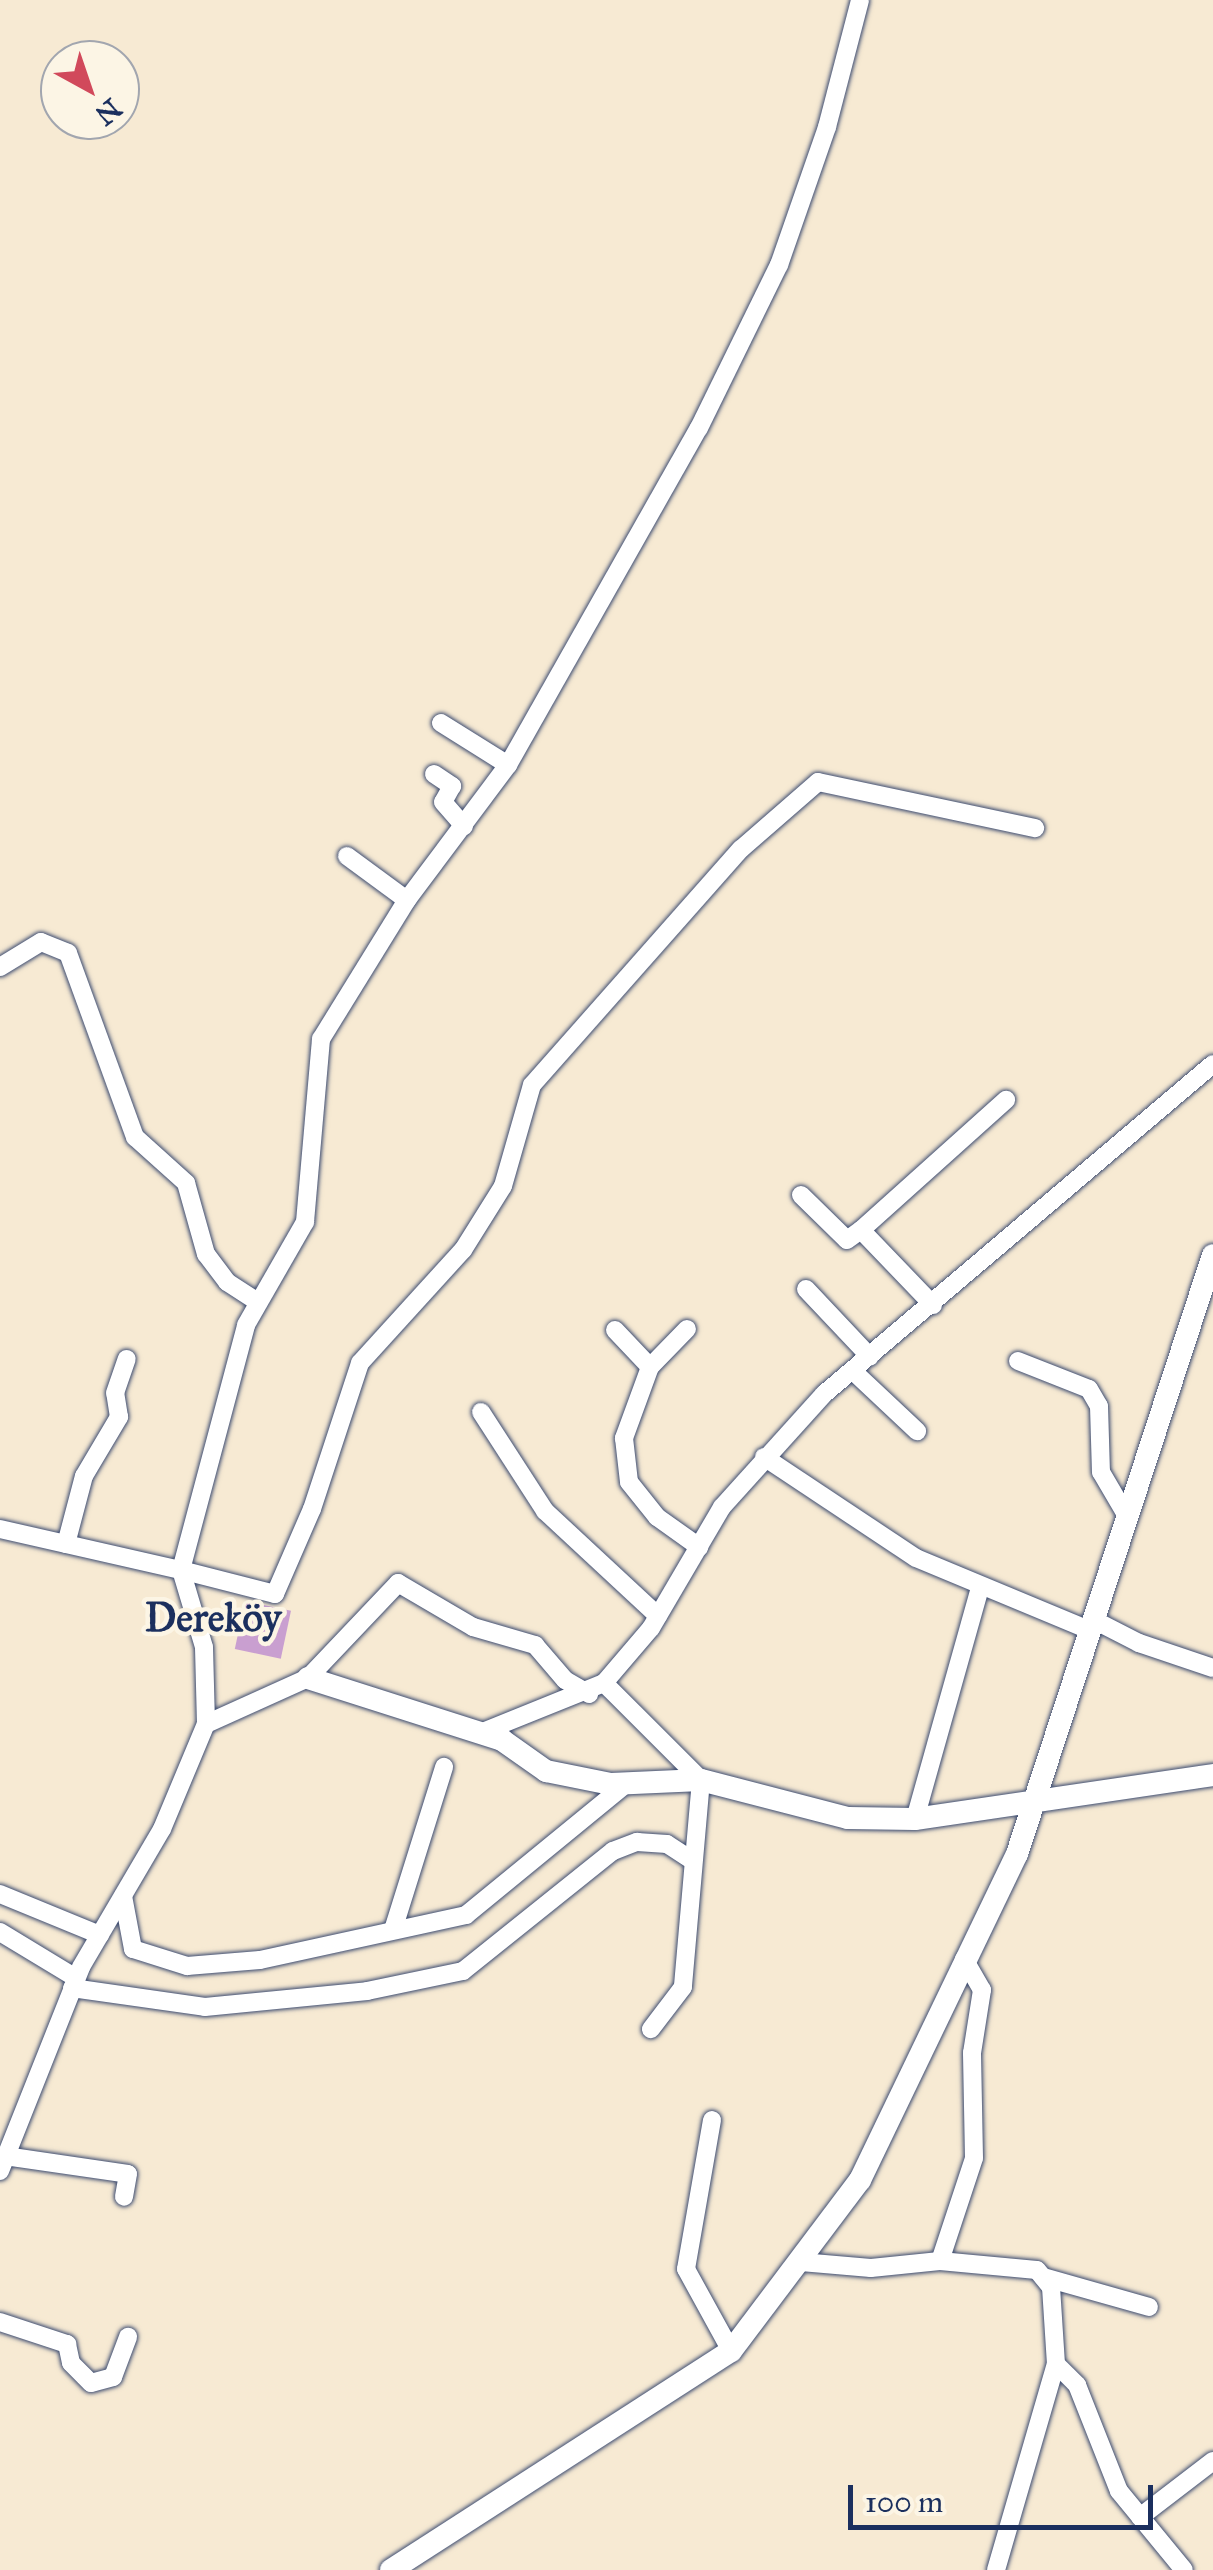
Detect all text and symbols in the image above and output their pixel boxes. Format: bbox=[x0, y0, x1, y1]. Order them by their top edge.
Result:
north arrow bbox=[40, 40, 140, 140]
text: N bbox=[88, 91, 129, 133]
district label: Dereköy bbox=[145, 1594, 281, 1642]
scale bar bbox=[853, 2465, 1158, 2527]
text: 100 m bbox=[865, 2484, 943, 2520]

